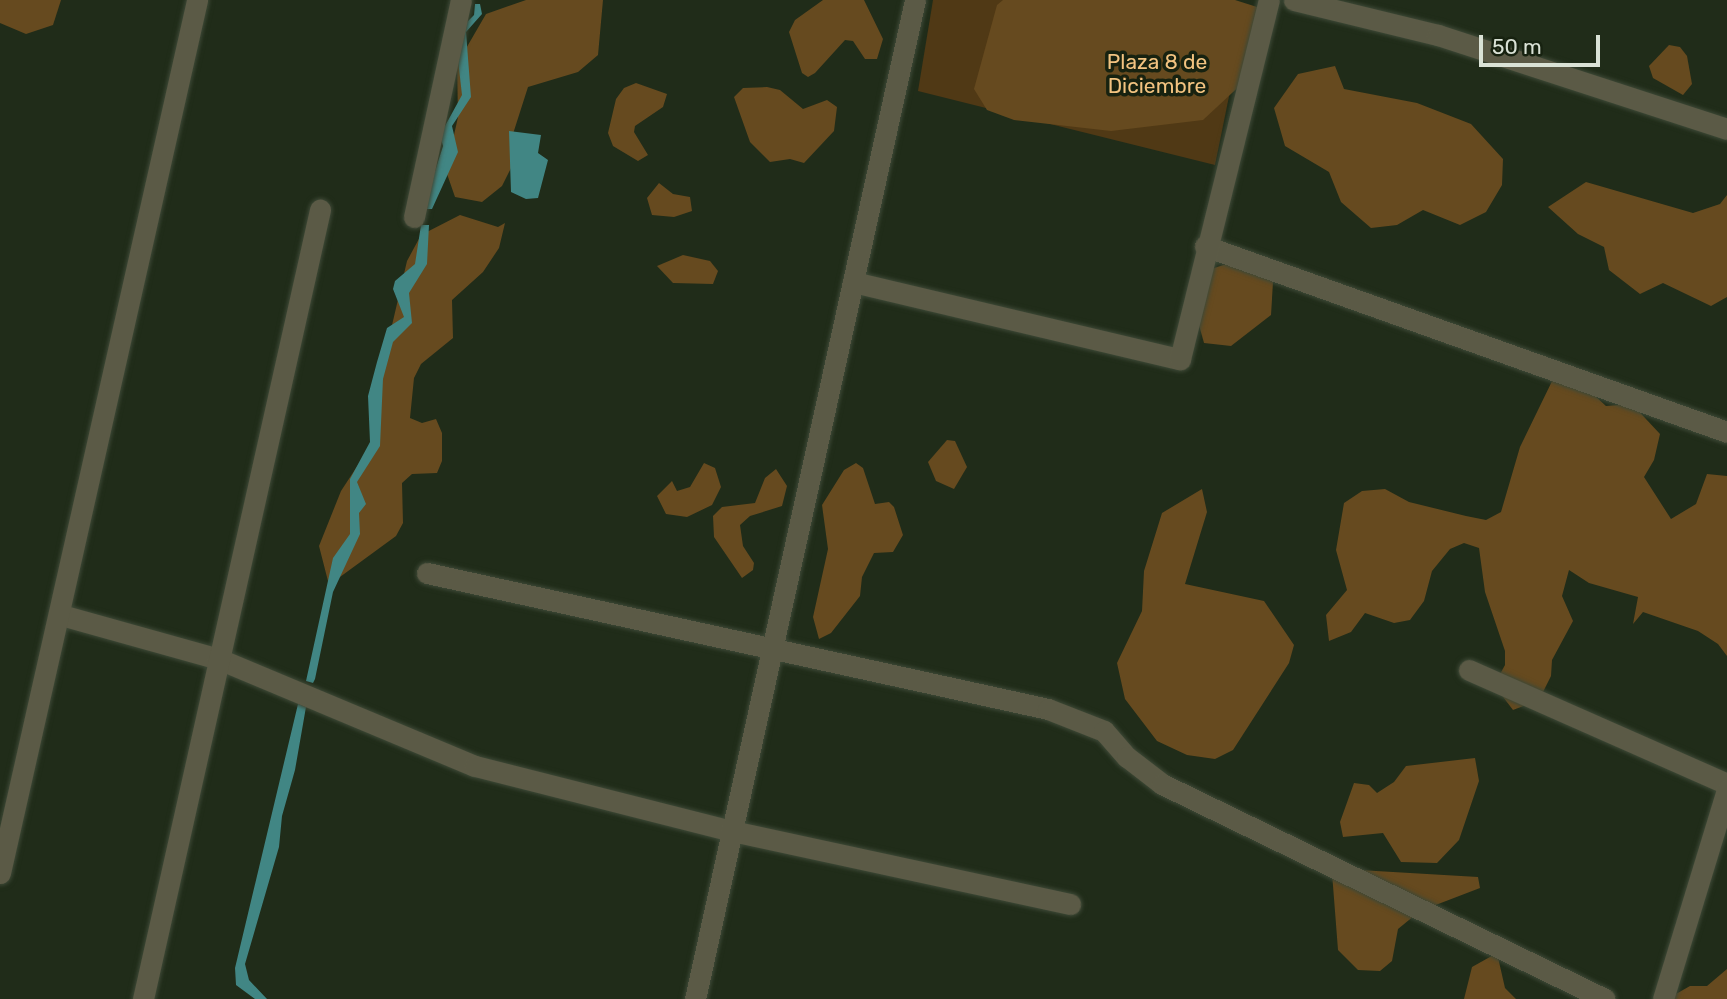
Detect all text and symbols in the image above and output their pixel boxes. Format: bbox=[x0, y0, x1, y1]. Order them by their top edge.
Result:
scale bar bbox=[1482, 21, 1603, 65]
text: 50 m bbox=[1492, 34, 1542, 59]
park label: Plaza 8 de Diciembre bbox=[1107, 49, 1207, 99]

